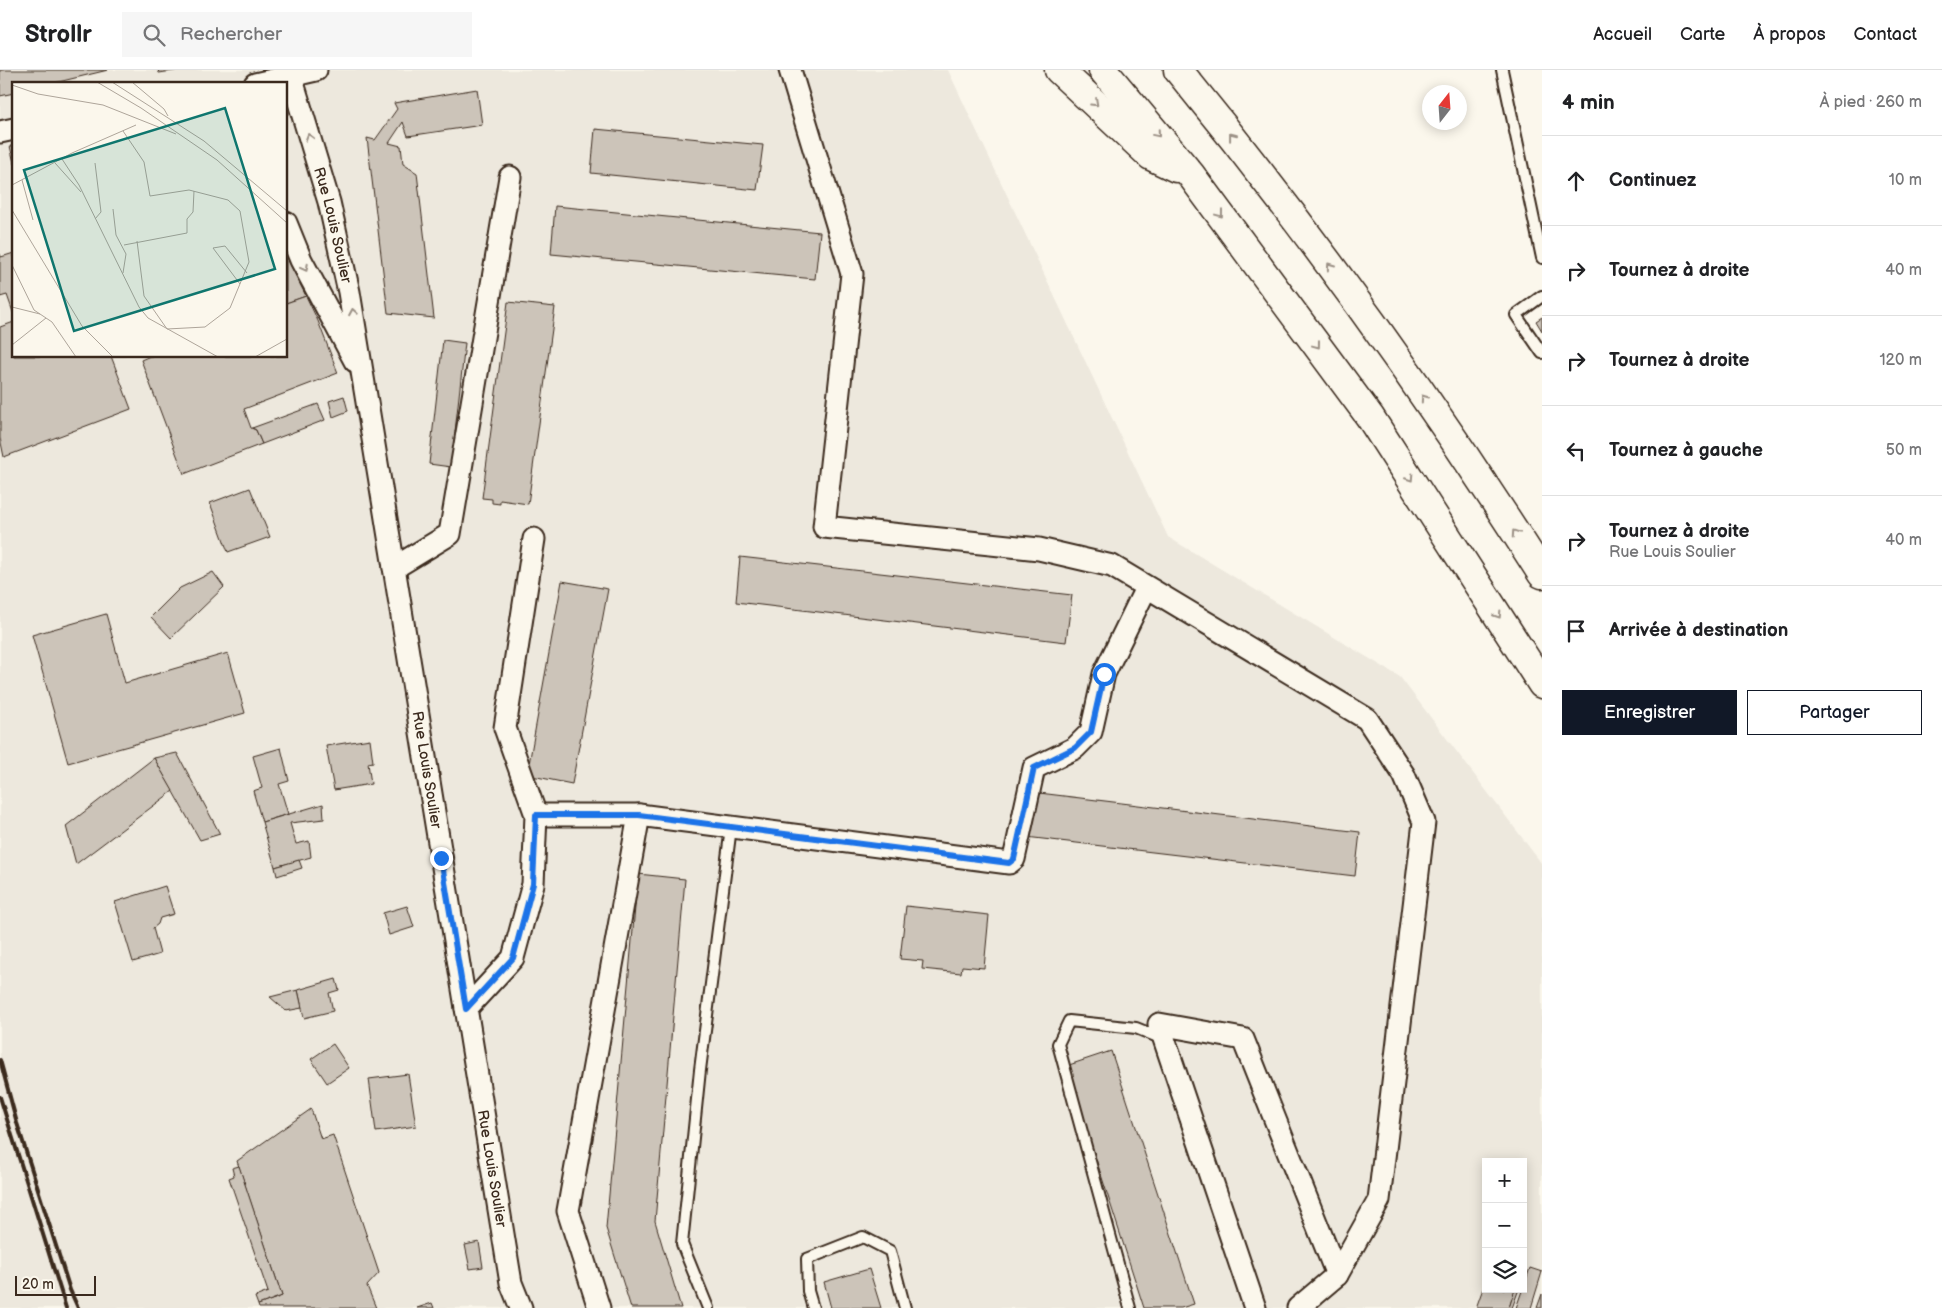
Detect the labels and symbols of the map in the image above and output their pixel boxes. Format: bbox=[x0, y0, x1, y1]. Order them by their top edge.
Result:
inset map bbox=[12, 82, 288, 358]
north arrow bbox=[1422, 85, 1467, 130]
one-way arrow bbox=[1089, 97, 1098, 106]
one-way arrow bbox=[1151, 128, 1159, 137]
one-way arrow bbox=[1229, 132, 1238, 142]
one-way arrow bbox=[305, 134, 315, 142]
street label: Rue Louis Soulier bbox=[310, 165, 356, 285]
one-way arrow bbox=[1214, 208, 1223, 218]
one-way arrow bbox=[299, 262, 309, 271]
one-way arrow bbox=[1327, 262, 1336, 271]
one-way arrow bbox=[348, 307, 358, 316]
one-way arrow bbox=[1311, 339, 1320, 349]
one-way arrow bbox=[1421, 395, 1430, 404]
one-way arrow bbox=[1403, 473, 1413, 482]
one-way arrow bbox=[1512, 529, 1522, 538]
one-way arrow bbox=[1491, 609, 1501, 618]
route start bbox=[1093, 663, 1116, 686]
street label: Rue Louis Soulier bbox=[408, 710, 446, 831]
route end bbox=[430, 847, 453, 870]
street label: Rue Louis Soulier bbox=[473, 1108, 511, 1229]
scale bar bbox=[15, 1273, 96, 1296]

